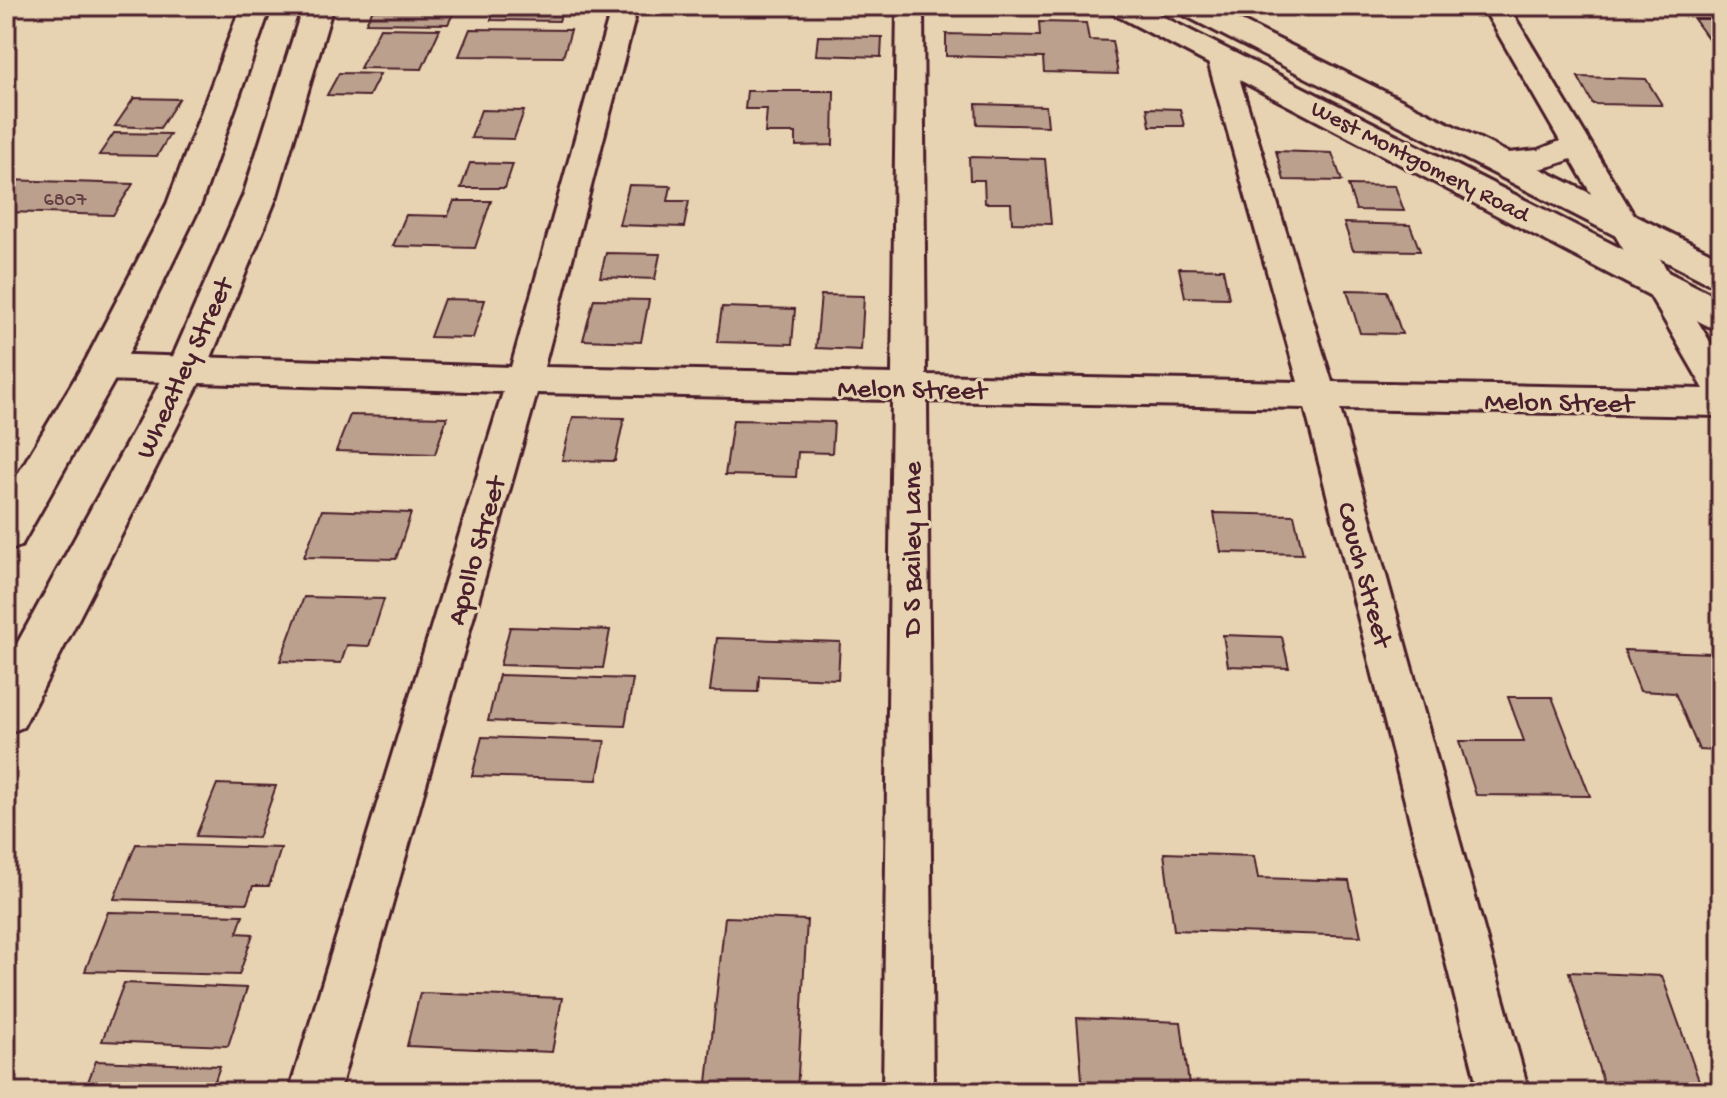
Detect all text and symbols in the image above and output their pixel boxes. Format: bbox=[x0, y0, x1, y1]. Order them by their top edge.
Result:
street label: West Montgomery Road bbox=[1305, 95, 1535, 232]
house number: 6807 bbox=[44, 190, 87, 213]
street label: Wheatley Street bbox=[130, 271, 244, 465]
street label: Melon Street bbox=[837, 374, 989, 409]
street label: Melon Street bbox=[1484, 387, 1636, 422]
street label: D S Bailey Lane bbox=[898, 461, 931, 639]
street label: Apollo Street bbox=[441, 471, 516, 629]
street label: Couch Street bbox=[1327, 499, 1398, 654]

